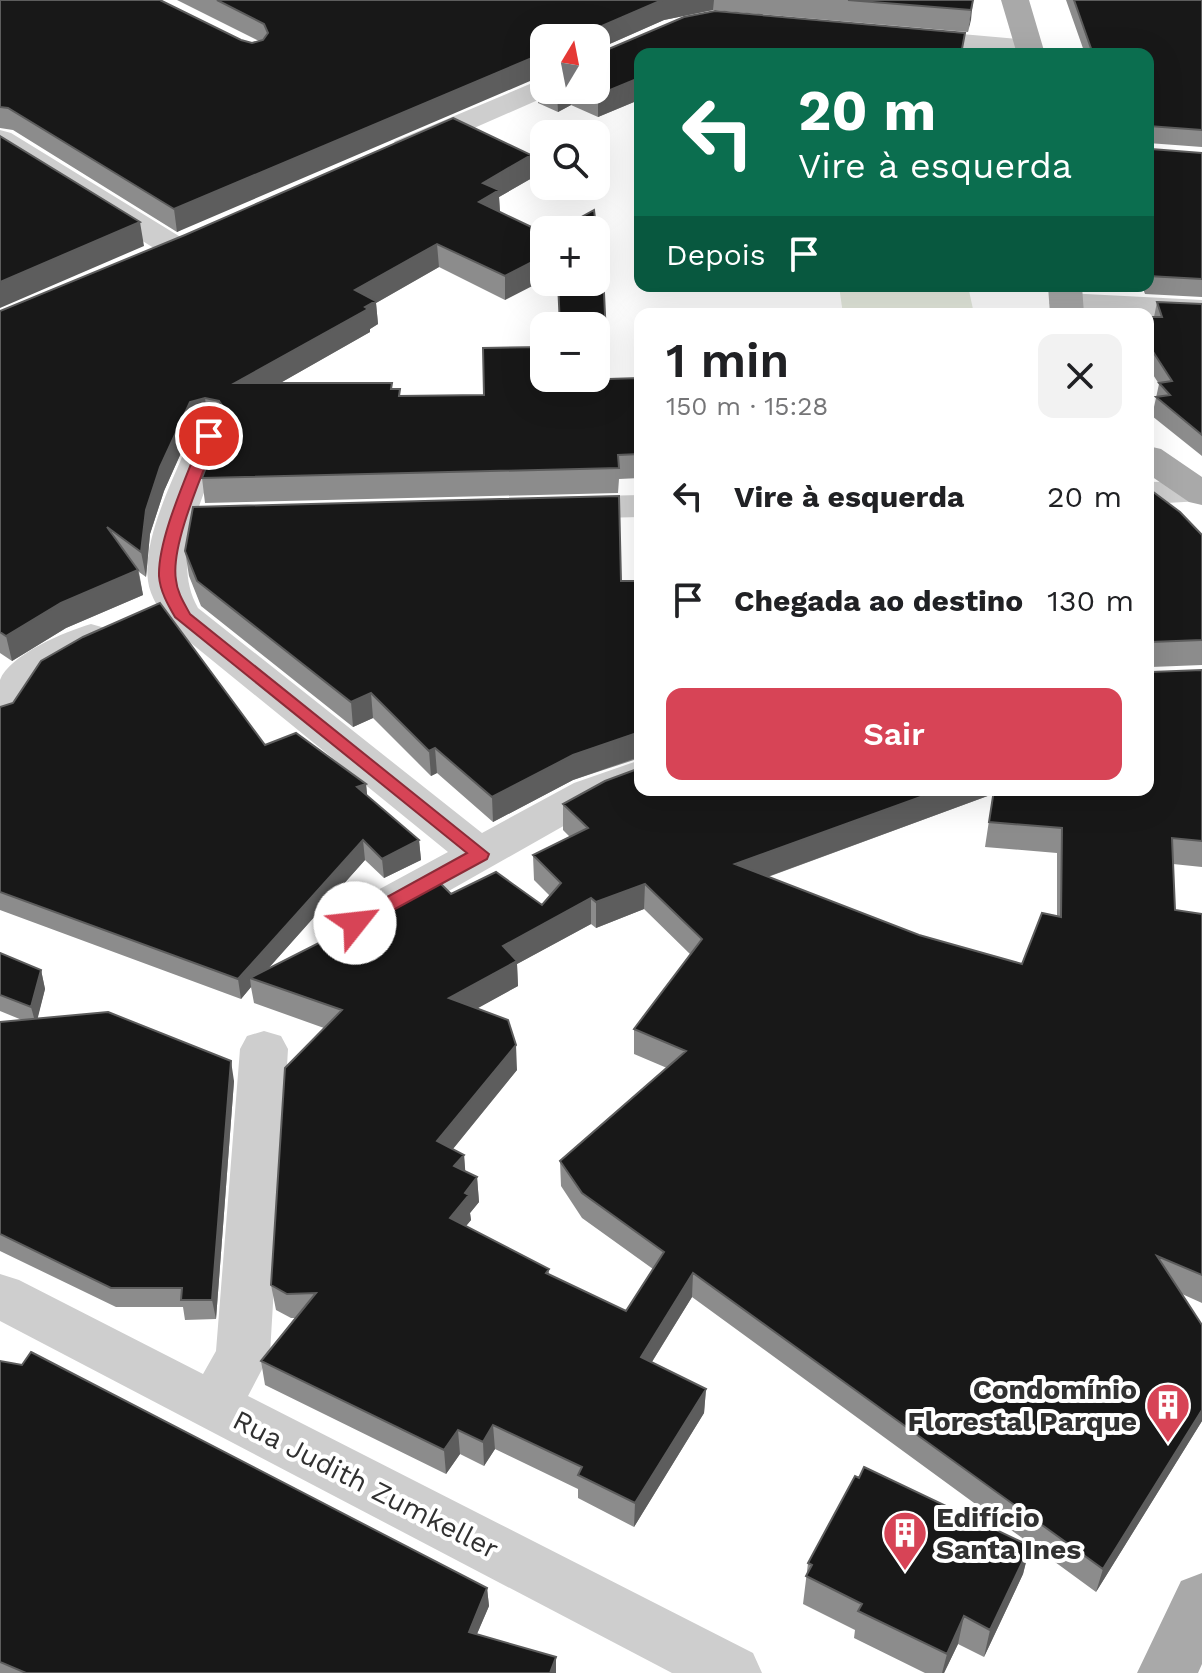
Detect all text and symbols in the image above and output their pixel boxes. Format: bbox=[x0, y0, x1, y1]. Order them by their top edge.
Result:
north arrow bbox=[530, 24, 610, 104]
map controls bbox=[530, 24, 610, 392]
text: 20 m bbox=[798, 78, 936, 144]
icon: left bbox=[666, 80, 770, 184]
button: search bbox=[530, 120, 610, 200]
text: Vire à esquerda bbox=[798, 145, 1072, 187]
button: + bbox=[530, 216, 610, 296]
icon: arrive bbox=[782, 232, 826, 276]
text: Depois bbox=[666, 237, 766, 272]
button: − bbox=[530, 312, 610, 392]
text: 1 min bbox=[666, 332, 789, 389]
button: close bbox=[1038, 334, 1122, 418]
text: 150 m · 15:28 bbox=[666, 391, 828, 421]
pin bbox=[175, 402, 243, 470]
icon: arrive bbox=[187, 414, 231, 458]
icon: left bbox=[666, 474, 710, 518]
text: Vire à esquerda bbox=[734, 479, 964, 514]
text: 20 m bbox=[1047, 479, 1122, 514]
icon: arrive bbox=[666, 578, 710, 622]
text: Chegada ao destino bbox=[734, 583, 1023, 618]
text: 130 m bbox=[1047, 583, 1134, 618]
button: Sair bbox=[666, 688, 1122, 780]
position arrow bbox=[313, 881, 397, 965]
place label: Condomínio Florestal Parque bbox=[908, 1373, 1137, 1438]
building icon: Condomínio Florestal Parque bbox=[1144, 1381, 1192, 1444]
street label: Rua Judith Zumkeller bbox=[228, 1403, 504, 1566]
place label: Edifício Santa Ines bbox=[936, 1501, 1081, 1566]
building icon: Edifício Santa Ines bbox=[881, 1509, 929, 1572]

